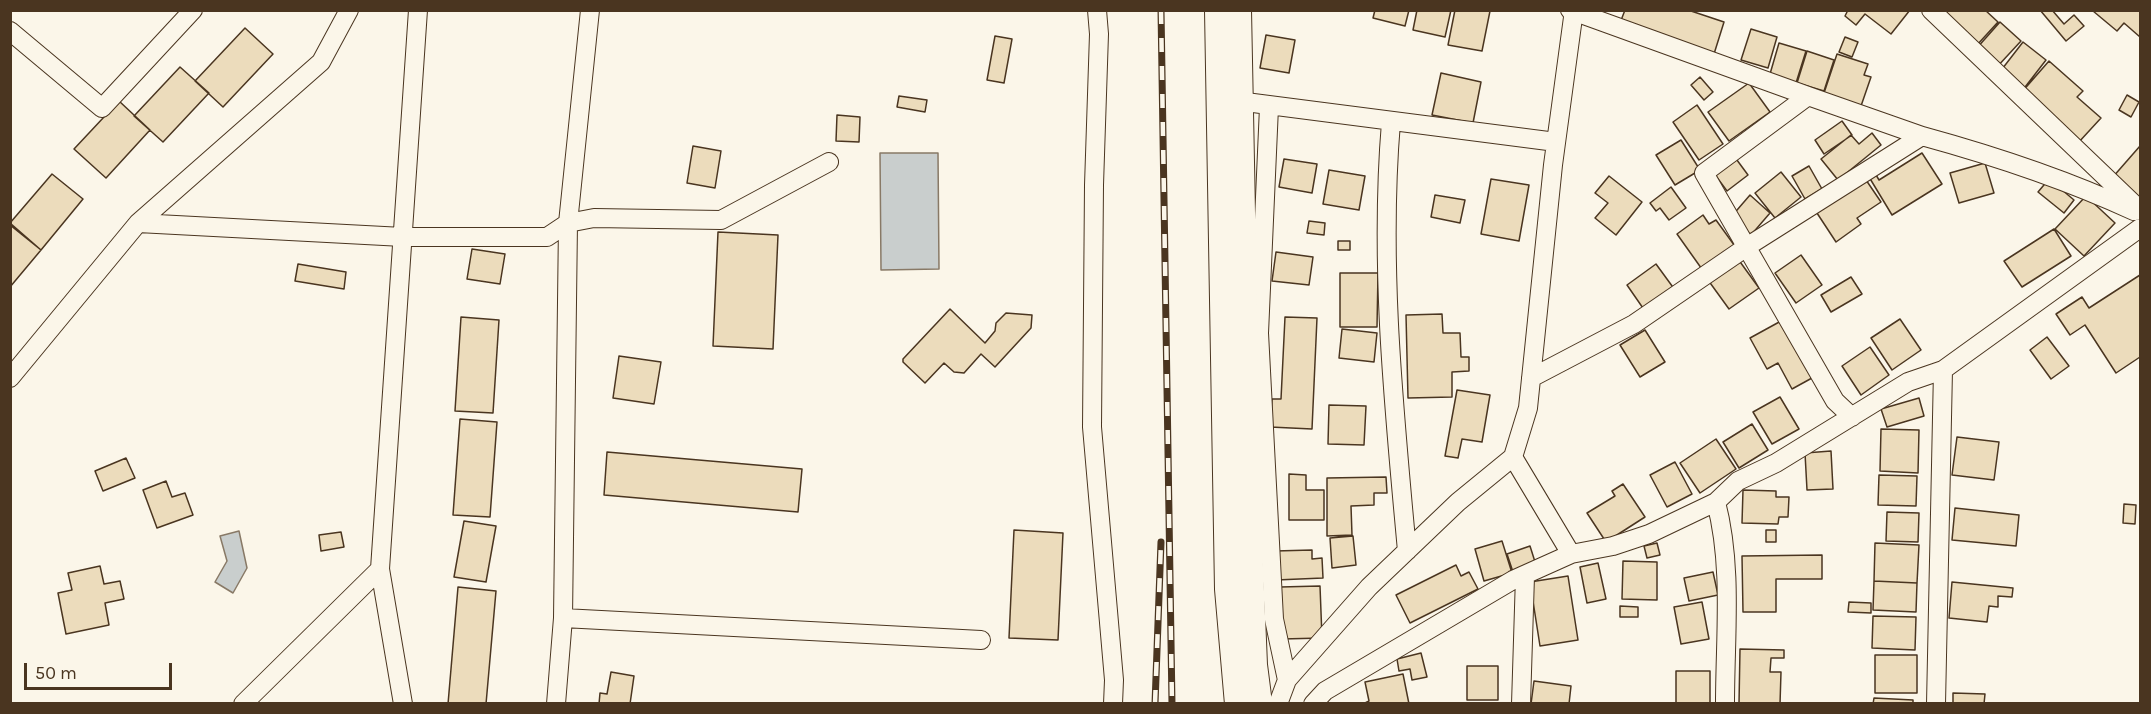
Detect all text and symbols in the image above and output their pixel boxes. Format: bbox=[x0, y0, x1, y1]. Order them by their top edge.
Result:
scale bar bbox=[27, 651, 176, 689]
text: 50 m bbox=[35, 662, 77, 684]

